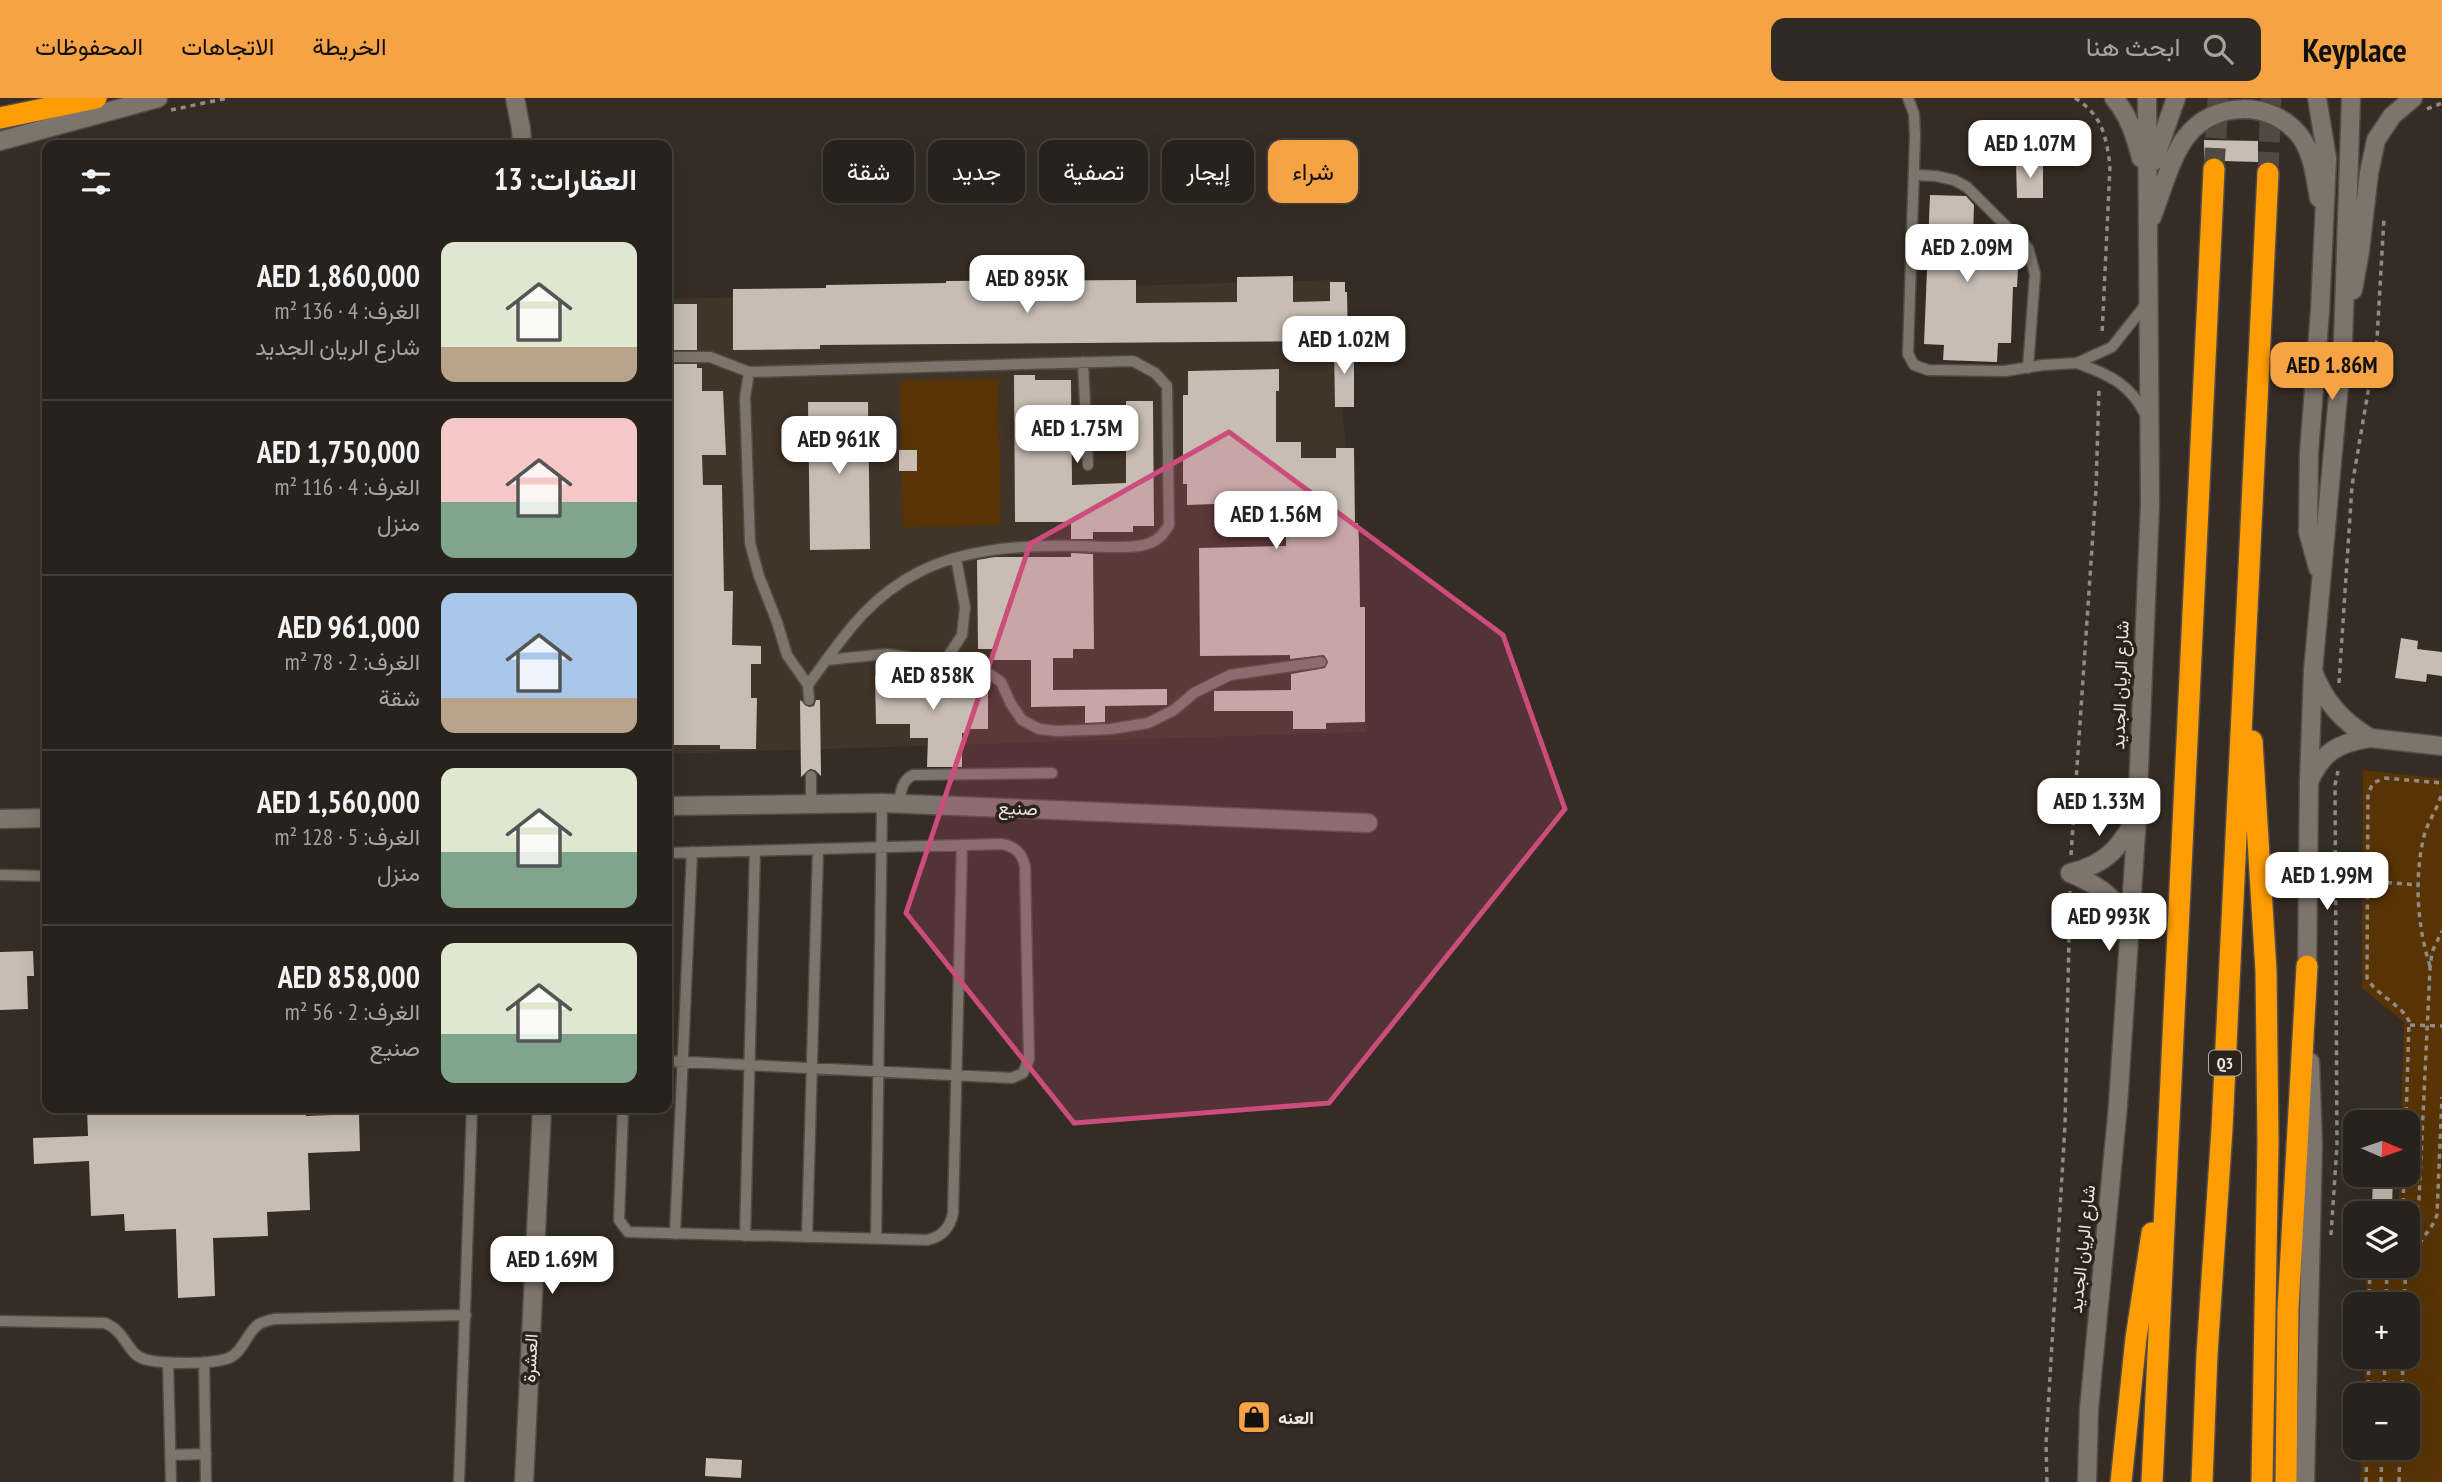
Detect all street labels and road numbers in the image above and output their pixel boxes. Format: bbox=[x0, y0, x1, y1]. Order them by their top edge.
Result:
street label: شارع الريان الجديد bbox=[2106, 620, 2135, 750]
street label: صنيع bbox=[998, 796, 1038, 821]
road number: Q3 bbox=[2209, 1051, 2241, 1076]
street label: شارع الريان الجديد bbox=[2064, 1184, 2101, 1314]
street label: العشرة bbox=[517, 1333, 543, 1383]

